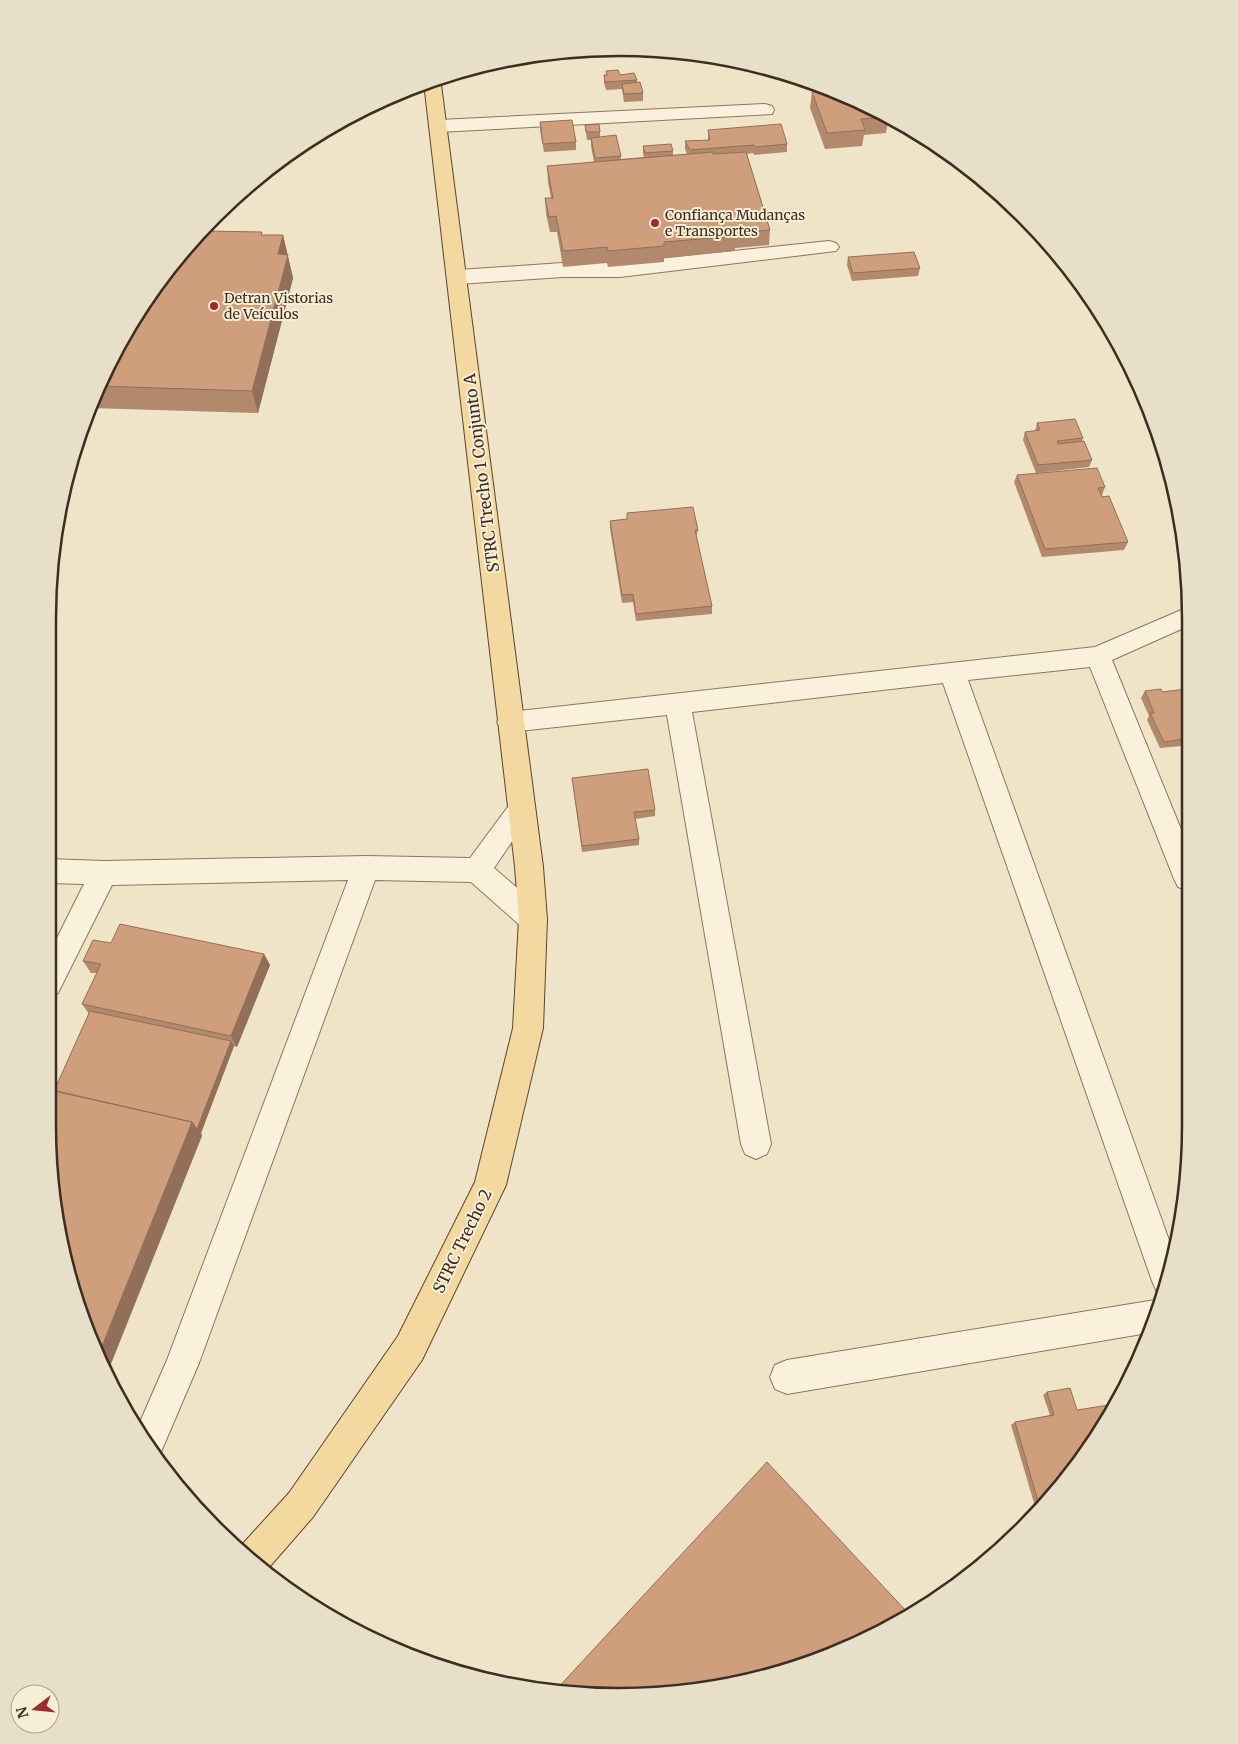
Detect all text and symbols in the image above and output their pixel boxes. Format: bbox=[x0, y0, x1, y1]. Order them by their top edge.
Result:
place label: Confiança Mudanças e Transportes bbox=[665, 206, 805, 240]
marker: Confiança Mudanças e Transportes bbox=[649, 217, 661, 229]
place label: Detran Vistorias de Veículos bbox=[224, 289, 333, 323]
marker: Detran Vistorias de Veículos bbox=[208, 300, 220, 312]
street label: STRC Trecho 1 Conjunto A bbox=[459, 372, 503, 573]
street label: STRC Trecho 2 bbox=[428, 1186, 496, 1296]
north arrow bbox=[10, 1684, 60, 1734]
text: N bbox=[12, 1705, 33, 1720]

